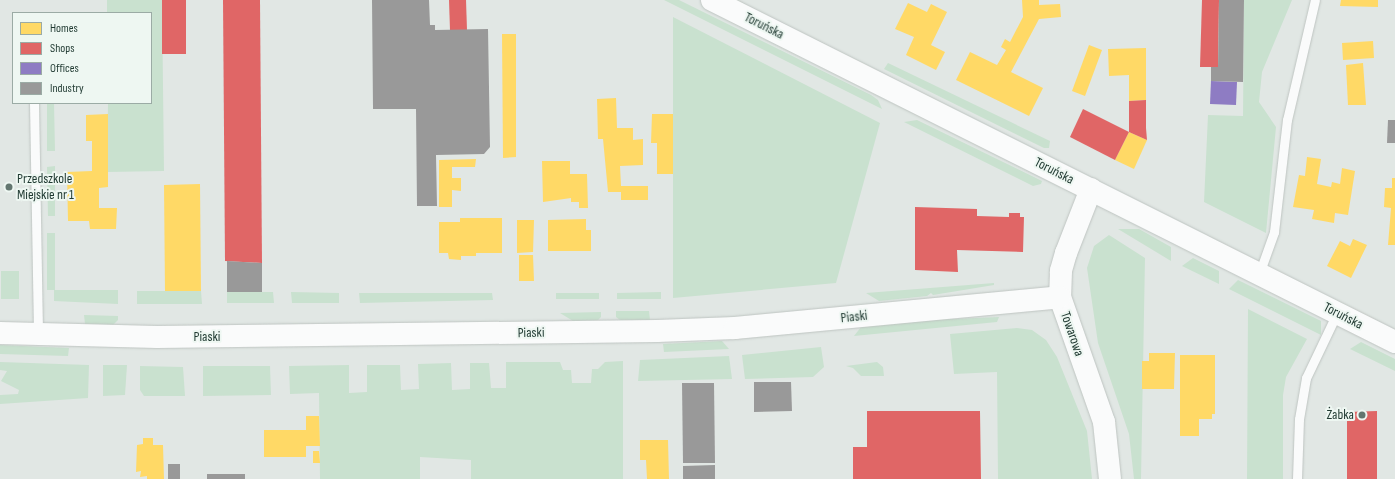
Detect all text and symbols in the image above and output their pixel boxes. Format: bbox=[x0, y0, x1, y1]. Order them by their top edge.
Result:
street label: Toruńska bbox=[741, 9, 787, 43]
legend bbox=[12, 12, 152, 104]
text: Homes bbox=[50, 21, 78, 36]
text: Shops bbox=[50, 41, 75, 56]
text: Offices bbox=[50, 61, 79, 76]
text: Industry bbox=[50, 81, 84, 96]
street label: Toruńska bbox=[1031, 154, 1077, 188]
place label: Przedszkole Miejskie nr 1 bbox=[17, 171, 74, 204]
marker: Przedszkole Miejskie nr 1 bbox=[4, 182, 14, 192]
street label: Toruńska bbox=[1320, 299, 1366, 333]
street label: Piaski bbox=[840, 307, 868, 327]
street label: Towarowa bbox=[1057, 309, 1087, 359]
street label: Piaski bbox=[517, 324, 545, 342]
street label: Piaski bbox=[194, 329, 220, 345]
place label: Żabka bbox=[1326, 407, 1354, 423]
marker: Żabka bbox=[1357, 410, 1367, 420]

